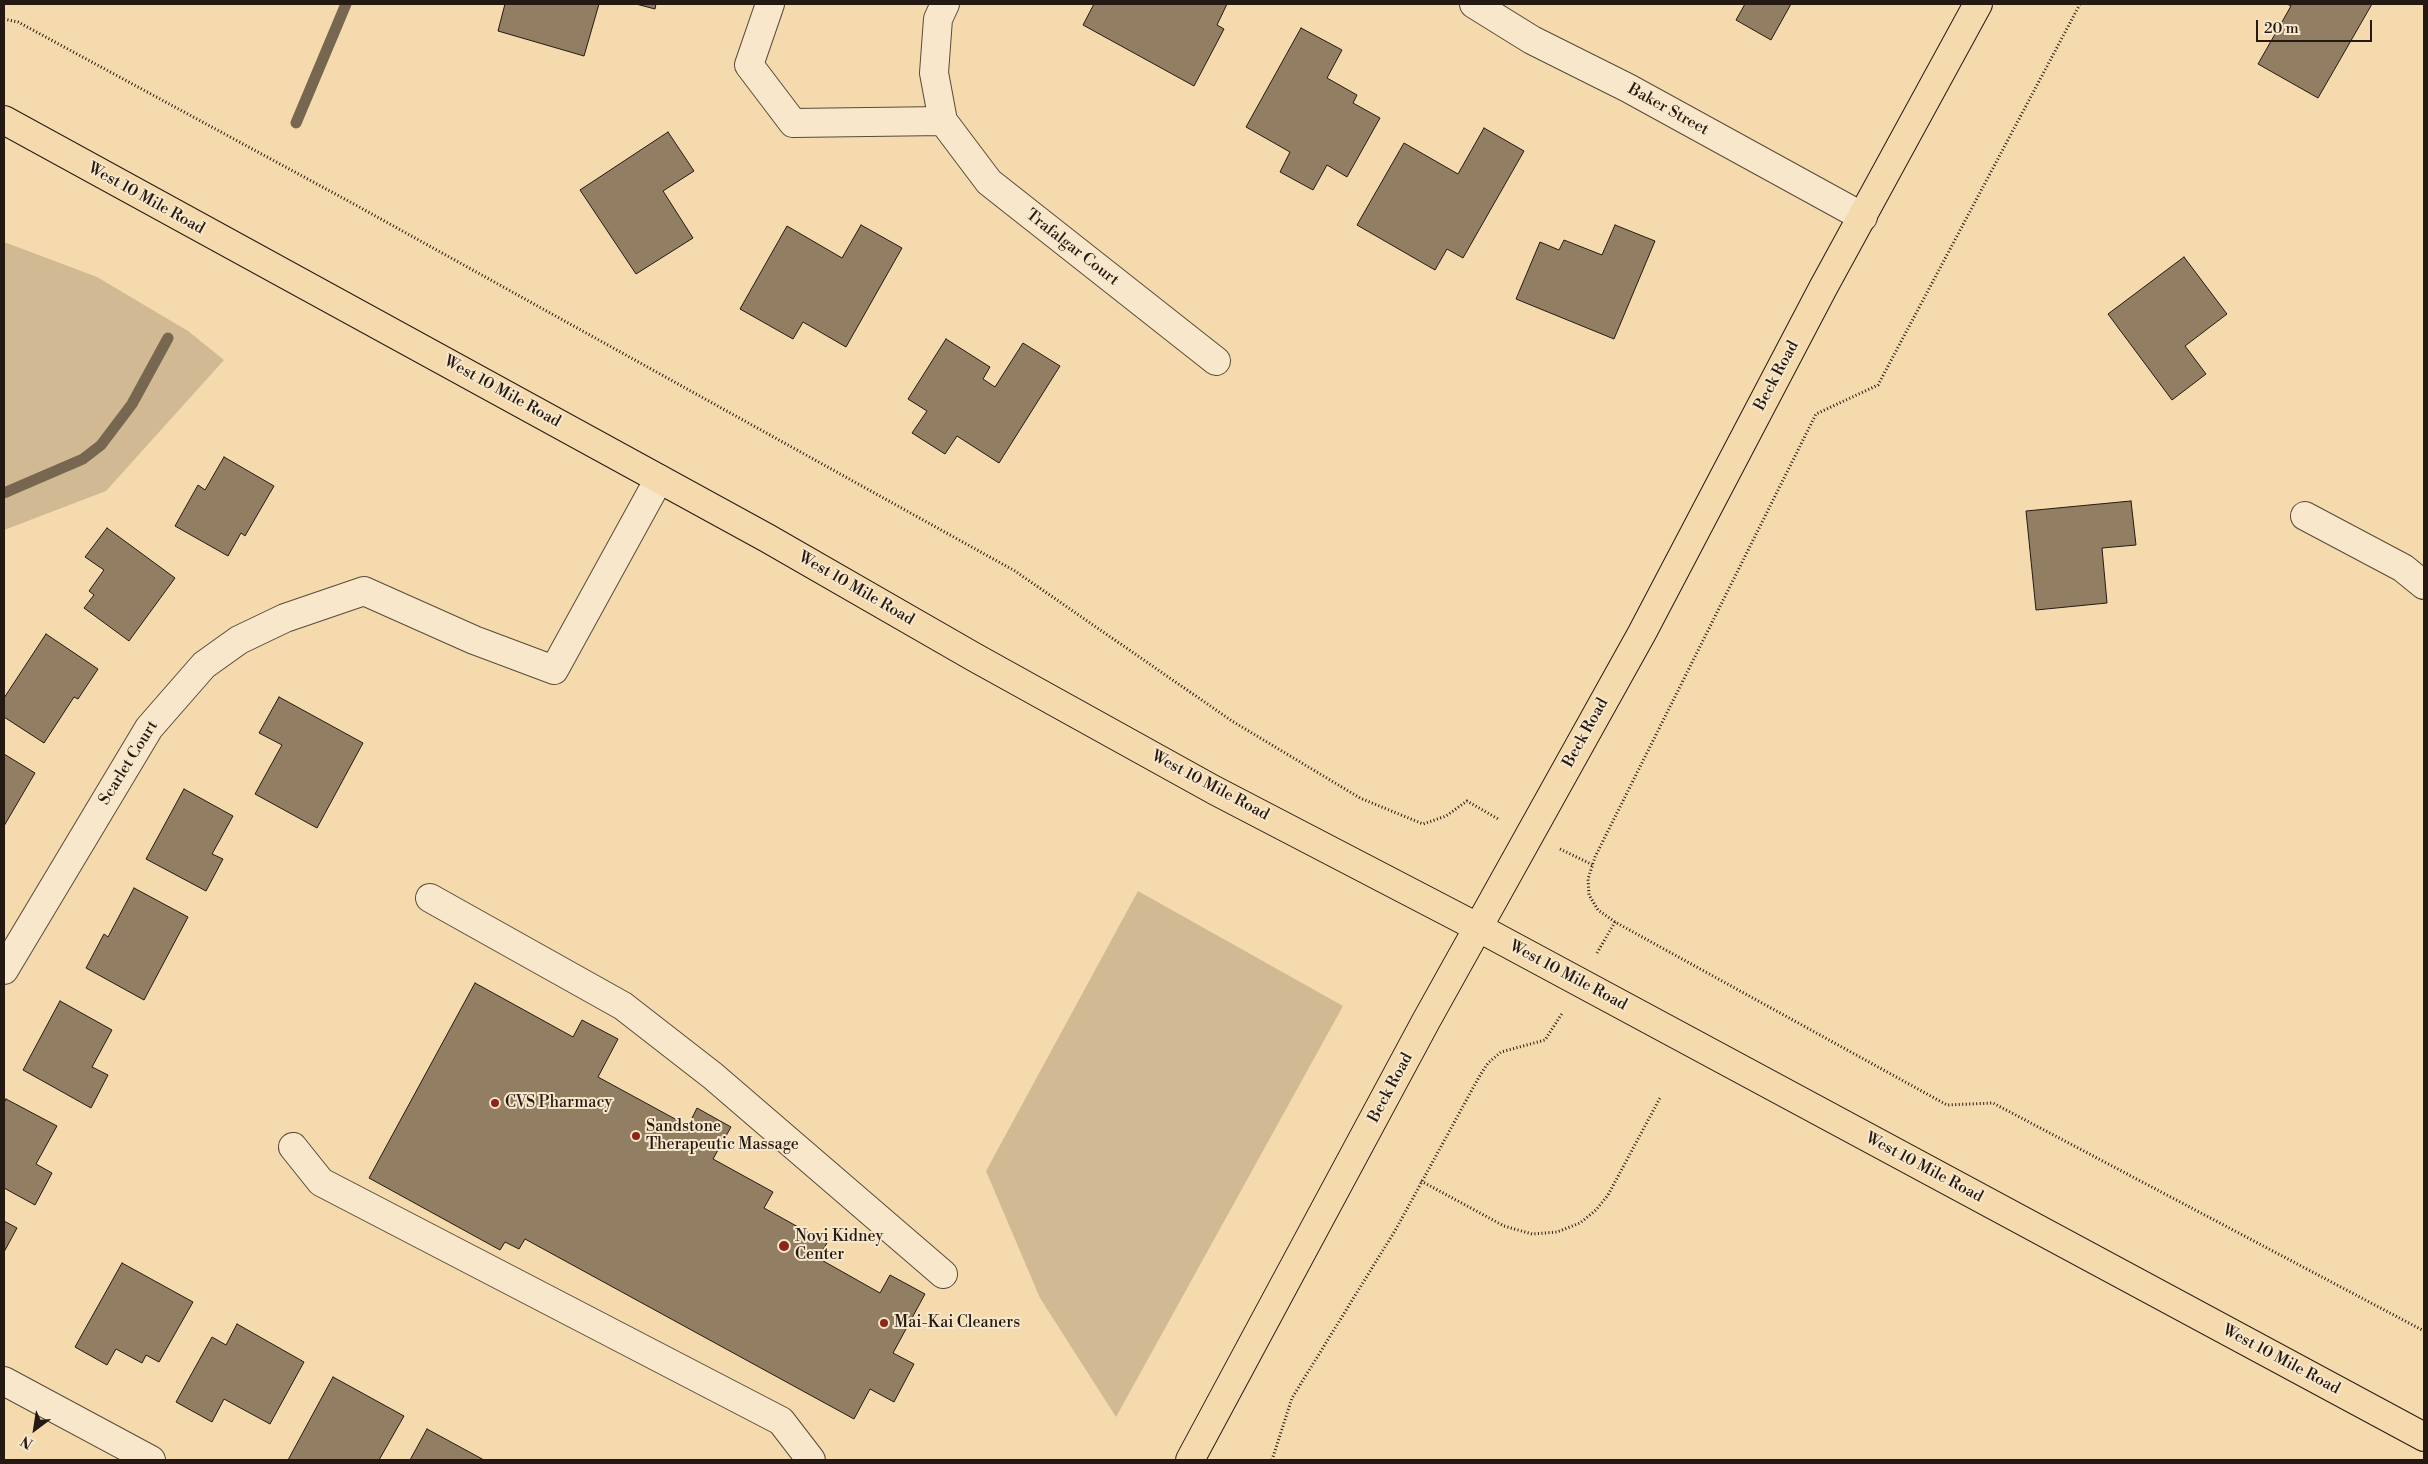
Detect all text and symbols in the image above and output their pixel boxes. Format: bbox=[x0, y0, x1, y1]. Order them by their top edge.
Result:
scale bar bbox=[2258, 10, 2374, 42]
text: 20 m bbox=[2264, 19, 2299, 38]
street label: Baker Street bbox=[1624, 80, 1712, 140]
street label: West 10 Mile Road bbox=[84, 159, 208, 239]
street label: Trafalgar Court bbox=[1022, 206, 1122, 290]
street label: Beck Road bbox=[1751, 338, 1803, 414]
street label: West 10 Mile Road bbox=[440, 352, 564, 432]
street label: West 10 Mile Road bbox=[795, 548, 917, 630]
street label: Beck Road bbox=[1559, 695, 1613, 771]
street label: Scarlet Court bbox=[95, 717, 163, 809]
street label: West 10 Mile Road bbox=[1148, 747, 1272, 825]
street label: West 10 Mile Road bbox=[1506, 937, 1630, 1015]
street label: Beck Road bbox=[1365, 1050, 1417, 1126]
place label: CVS Pharmacy bbox=[505, 1093, 612, 1113]
marker: CVS Pharmacy bbox=[489, 1097, 501, 1109]
place label: Sandstone Therapeutic Massage bbox=[646, 1117, 799, 1155]
street label: West 10 Mile Road bbox=[1862, 1129, 1986, 1207]
marker: Sandstone Therapeutic Massage bbox=[630, 1130, 642, 1142]
place label: Novi Kidney Center bbox=[795, 1227, 883, 1265]
marker: Novi Kidney Center bbox=[777, 1239, 791, 1253]
place label: Mai-Kai Cleaners bbox=[894, 1313, 1020, 1333]
marker: Mai-Kai Cleaners bbox=[878, 1317, 890, 1329]
street label: West 10 Mile Road bbox=[2219, 1321, 2343, 1399]
north arrow bbox=[10, 1404, 60, 1454]
text: N bbox=[18, 1431, 37, 1452]

